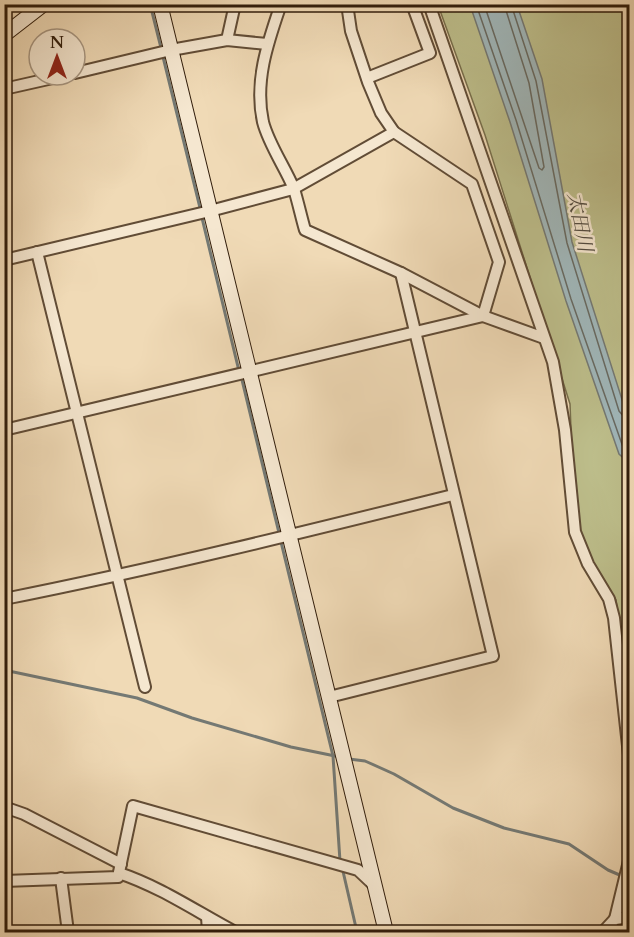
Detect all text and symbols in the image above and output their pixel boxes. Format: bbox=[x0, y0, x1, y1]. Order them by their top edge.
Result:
north arrow bbox=[27, 27, 87, 87]
text: N bbox=[50, 32, 64, 54]
water label: 太田川 bbox=[561, 190, 599, 256]

